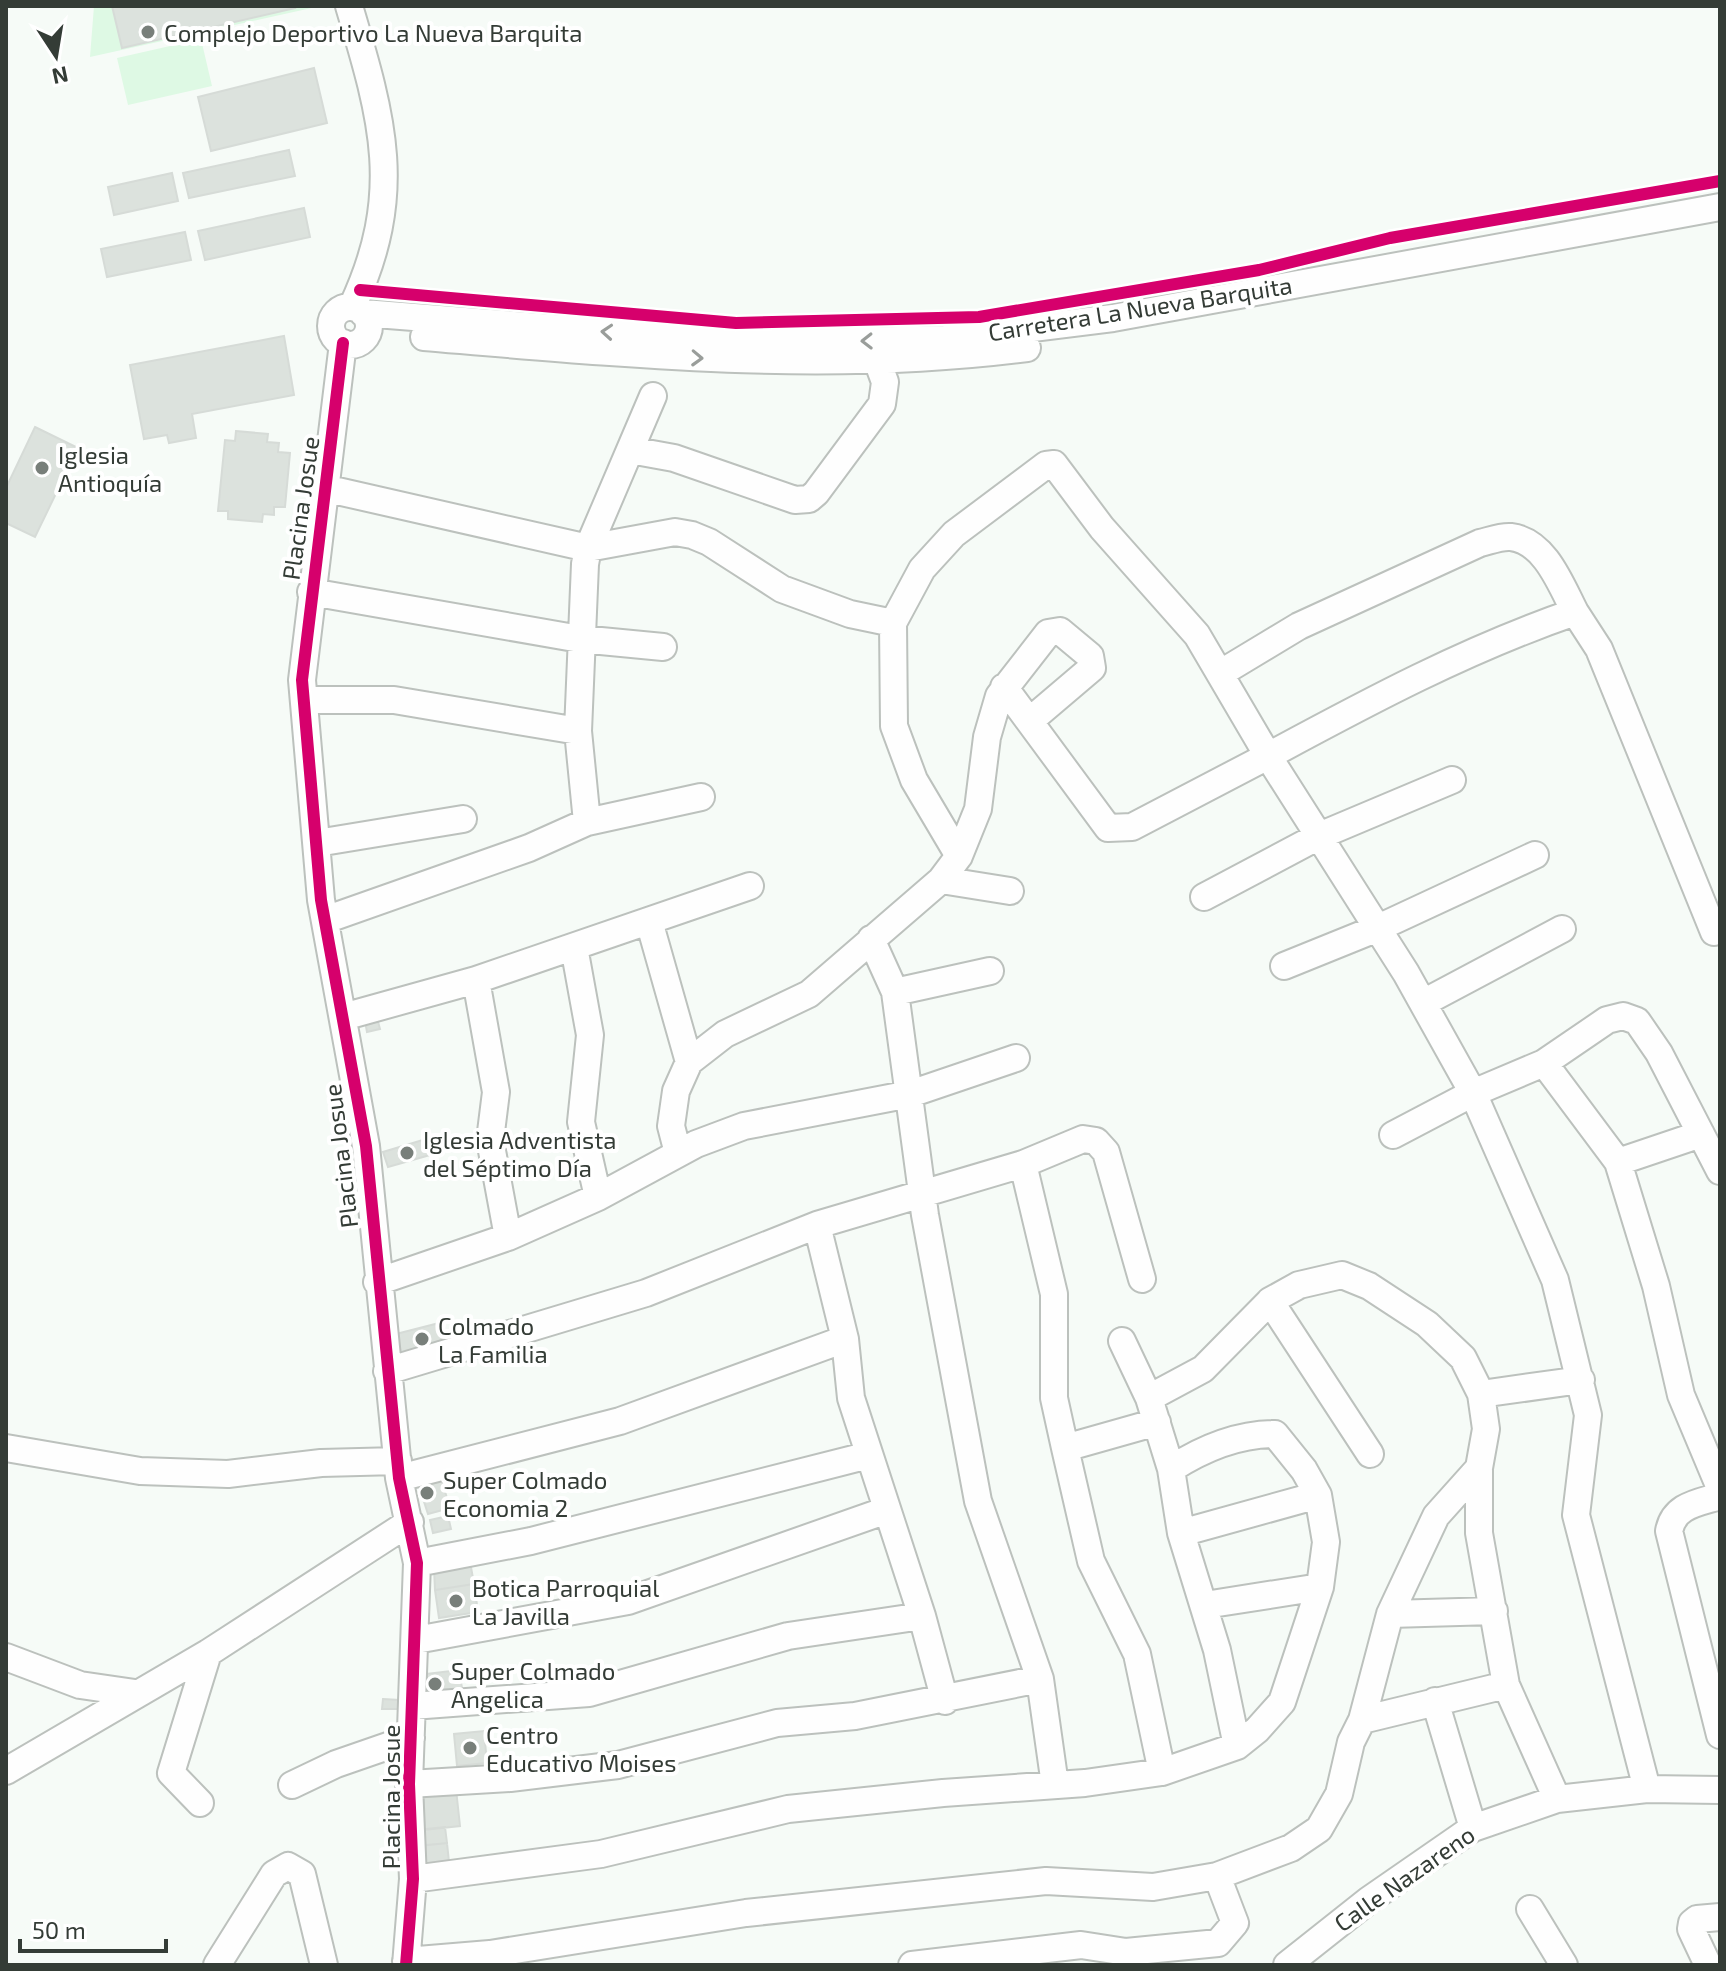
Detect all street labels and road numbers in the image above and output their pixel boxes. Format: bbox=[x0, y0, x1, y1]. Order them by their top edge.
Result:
street label: Carretera La Nueva Barquita bbox=[986, 270, 1294, 346]
street label: Placina Josue bbox=[276, 434, 324, 582]
street label: Placina Josue bbox=[317, 1082, 363, 1230]
street label: Placina Josue bbox=[376, 1725, 405, 1869]
street label: Calle Nazareno bbox=[1328, 1819, 1480, 1937]

